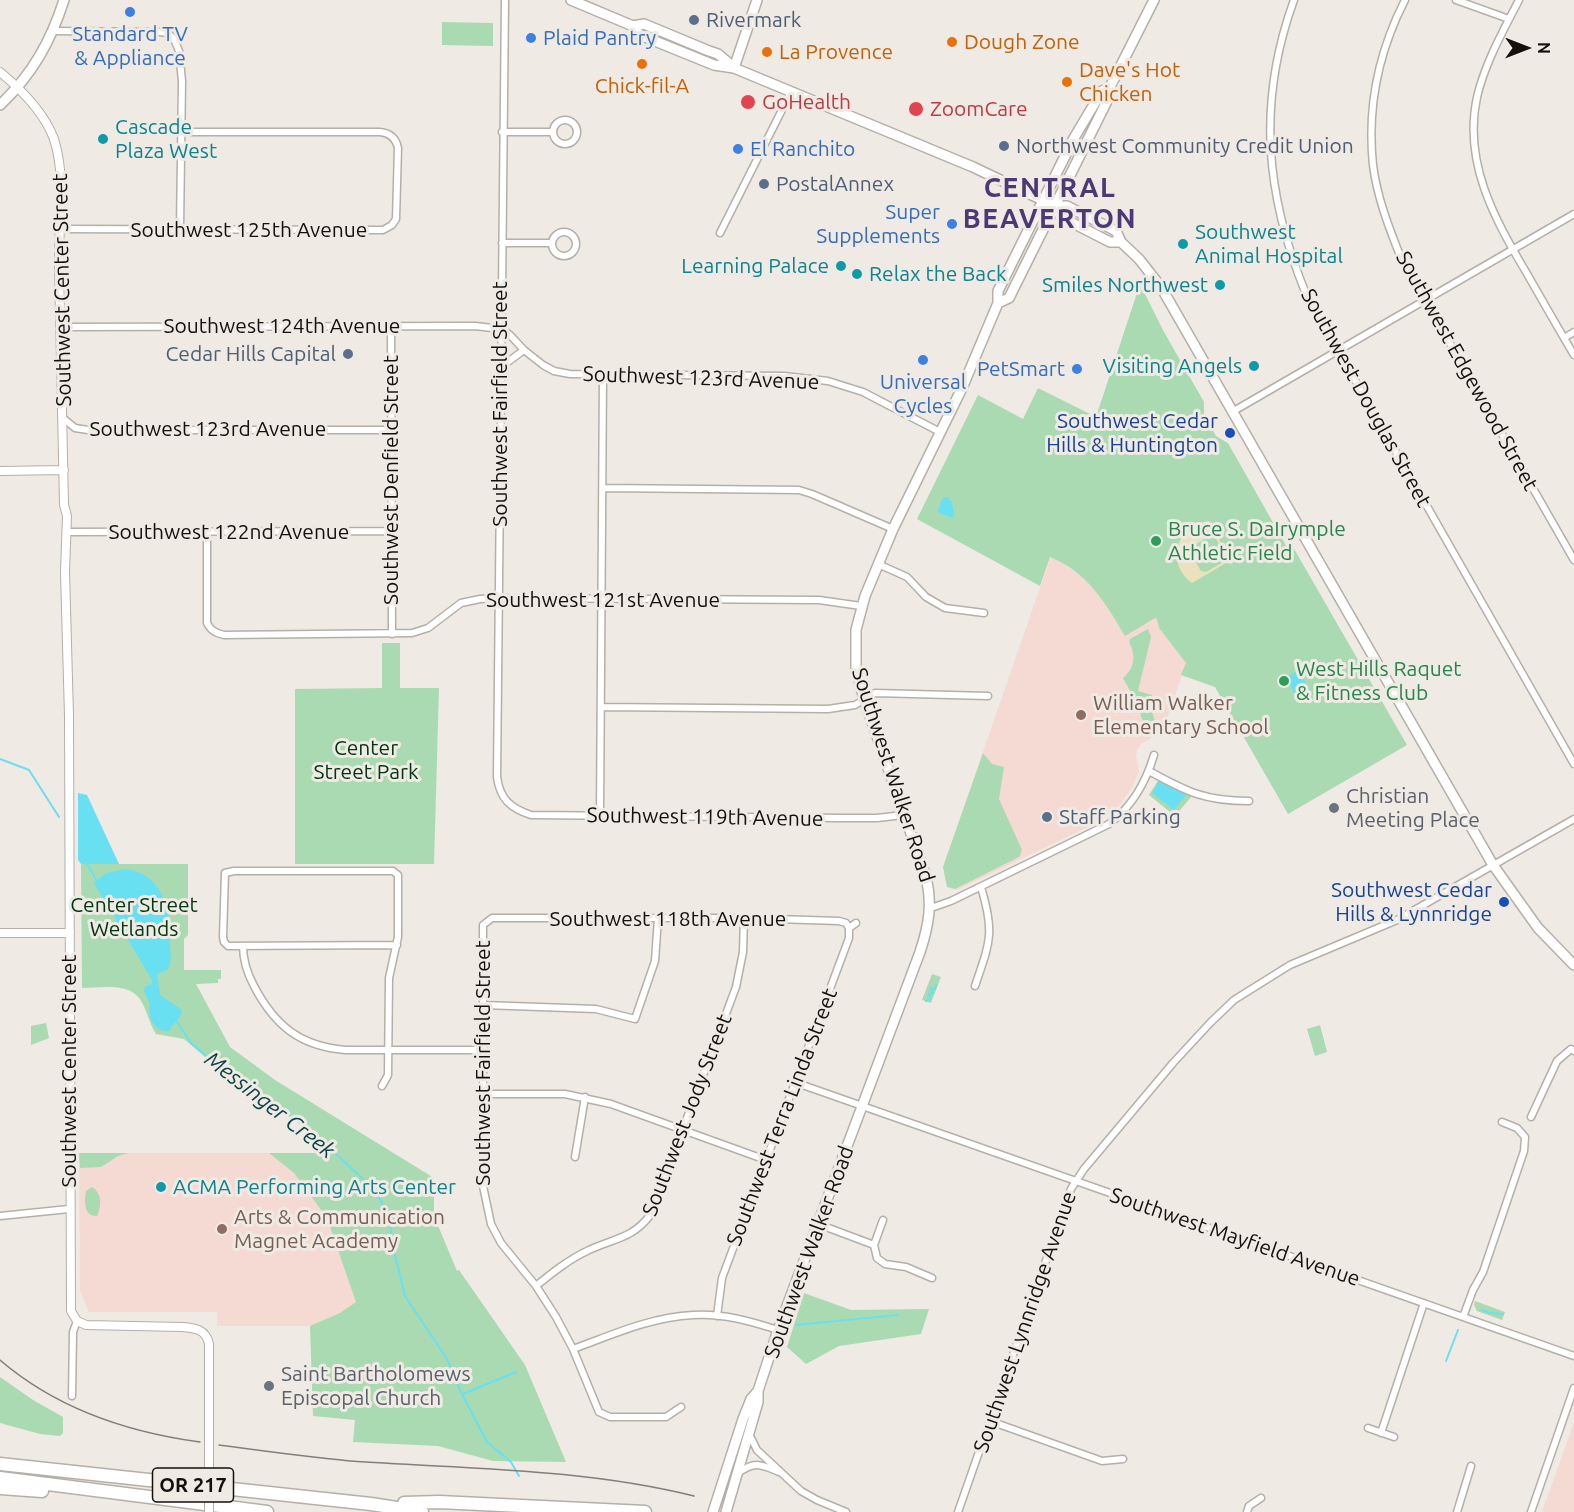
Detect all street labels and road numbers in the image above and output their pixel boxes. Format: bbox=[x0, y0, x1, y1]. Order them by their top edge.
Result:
street label: Southwest Center Street bbox=[47, 173, 77, 407]
street label: Southwest 125th Avenue bbox=[131, 217, 367, 243]
street label: Southwest Edgewood Street bbox=[1391, 247, 1543, 495]
street label: Southwest Fairfield Street bbox=[487, 281, 513, 527]
street label: Southwest Douglas Street bbox=[1295, 284, 1437, 512]
street label: Southwest 124th Avenue bbox=[164, 313, 400, 339]
street label: Southwest Denfield Street bbox=[378, 355, 404, 605]
street label: Southwest 123rd Avenue bbox=[582, 361, 820, 395]
street label: Southwest 123rd Avenue bbox=[90, 416, 326, 442]
street label: Southwest 122nd Avenue bbox=[109, 519, 349, 545]
street label: Southwest 121st Avenue bbox=[486, 587, 720, 613]
street label: Southwest Walker Road bbox=[846, 665, 940, 885]
street label: Southwest 119th Avenue bbox=[586, 802, 824, 832]
street label: Southwest 118th Avenue bbox=[550, 906, 786, 932]
street label: Southwest Fairfield Street bbox=[470, 940, 496, 1186]
street label: Southwest Center Street bbox=[56, 954, 82, 1188]
street label: Southwest Terra Linda Street bbox=[721, 985, 843, 1249]
street label: Southwest Jody Street bbox=[637, 1011, 737, 1219]
street label: Southwest Walker Road bbox=[759, 1143, 859, 1361]
street label: Southwest Mayfield Avenue bbox=[1107, 1182, 1363, 1292]
street label: Southwest Lynnridge Avenue bbox=[968, 1188, 1082, 1456]
road number: OR 217 bbox=[152, 1468, 234, 1502]

